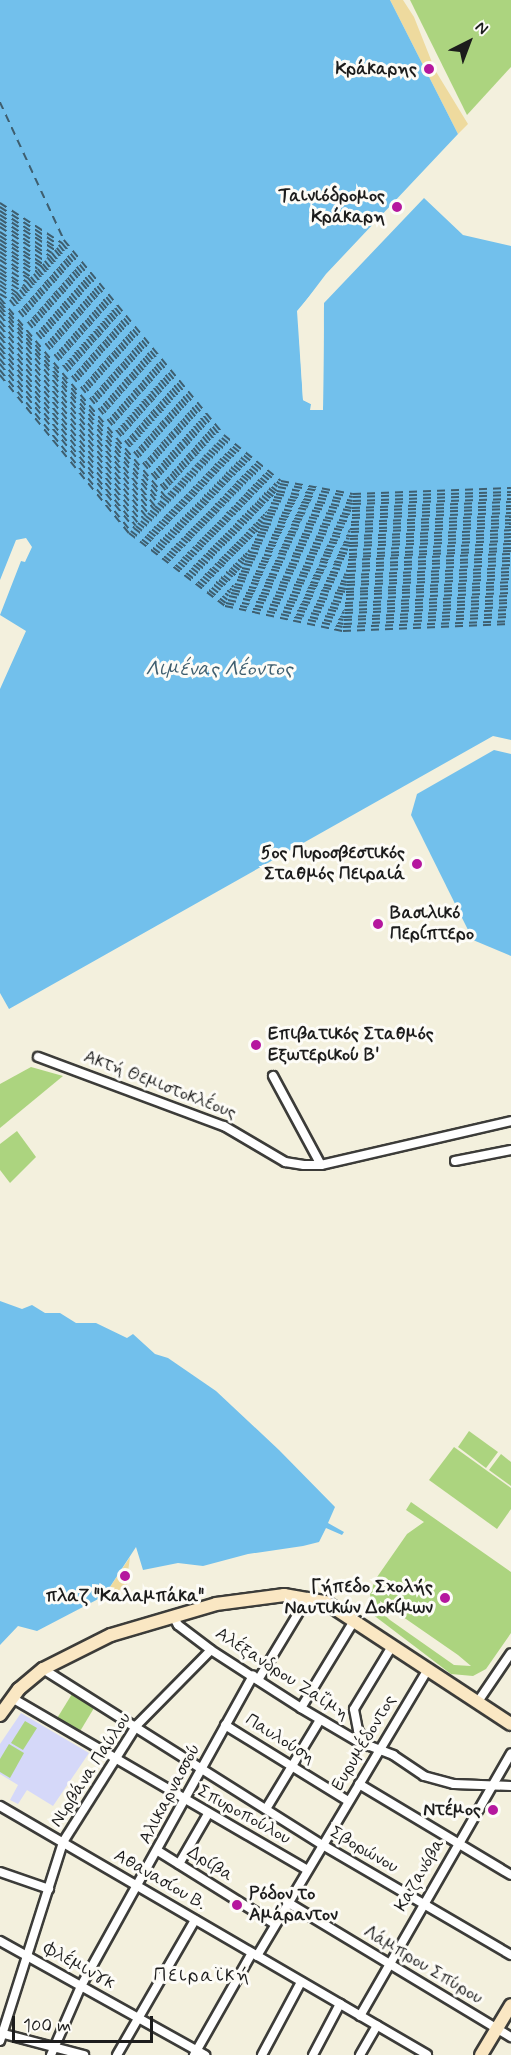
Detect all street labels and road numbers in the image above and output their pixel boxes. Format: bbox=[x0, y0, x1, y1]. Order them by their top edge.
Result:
street label: Ακτή Θεμιστοκλέους bbox=[81, 1046, 239, 1124]
street label: Αλέξανδρου Ζαΐμη bbox=[211, 1623, 353, 1725]
street label: Ευρυμέδοντος bbox=[327, 1691, 401, 1795]
street label: Νιρβάνα Παύλου bbox=[46, 1709, 136, 1831]
street label: Παυλούση bbox=[241, 1709, 319, 1769]
street label: Αλικαρνασσού bbox=[135, 1740, 205, 1848]
street label: Σπυροπούλου bbox=[194, 1781, 294, 1849]
street label: Σβορώνου bbox=[326, 1822, 402, 1878]
street label: Καζανόβα bbox=[390, 1835, 450, 1915]
street label: Δρίβα bbox=[183, 1841, 237, 1887]
street label: Αθανασίου Β. bbox=[110, 1845, 210, 1915]
street label: Λάμπρου Σπύρου bbox=[359, 1921, 487, 2009]
street label: Φλέμινγκ bbox=[40, 1938, 118, 1994]

